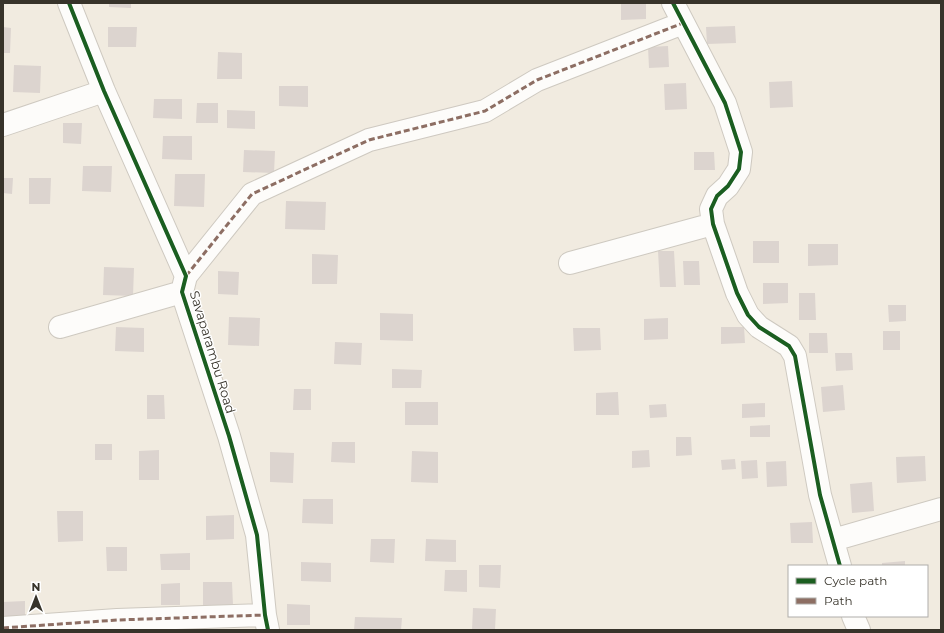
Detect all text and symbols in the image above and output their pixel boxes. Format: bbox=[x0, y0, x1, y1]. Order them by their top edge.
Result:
street label: Savaparambu Road bbox=[187, 289, 239, 415]
legend bbox=[788, 565, 928, 617]
text: Cycle path bbox=[824, 573, 887, 588]
north arrow bbox=[16, 577, 56, 617]
text: N bbox=[32, 580, 40, 594]
text: Path bbox=[824, 593, 853, 608]

